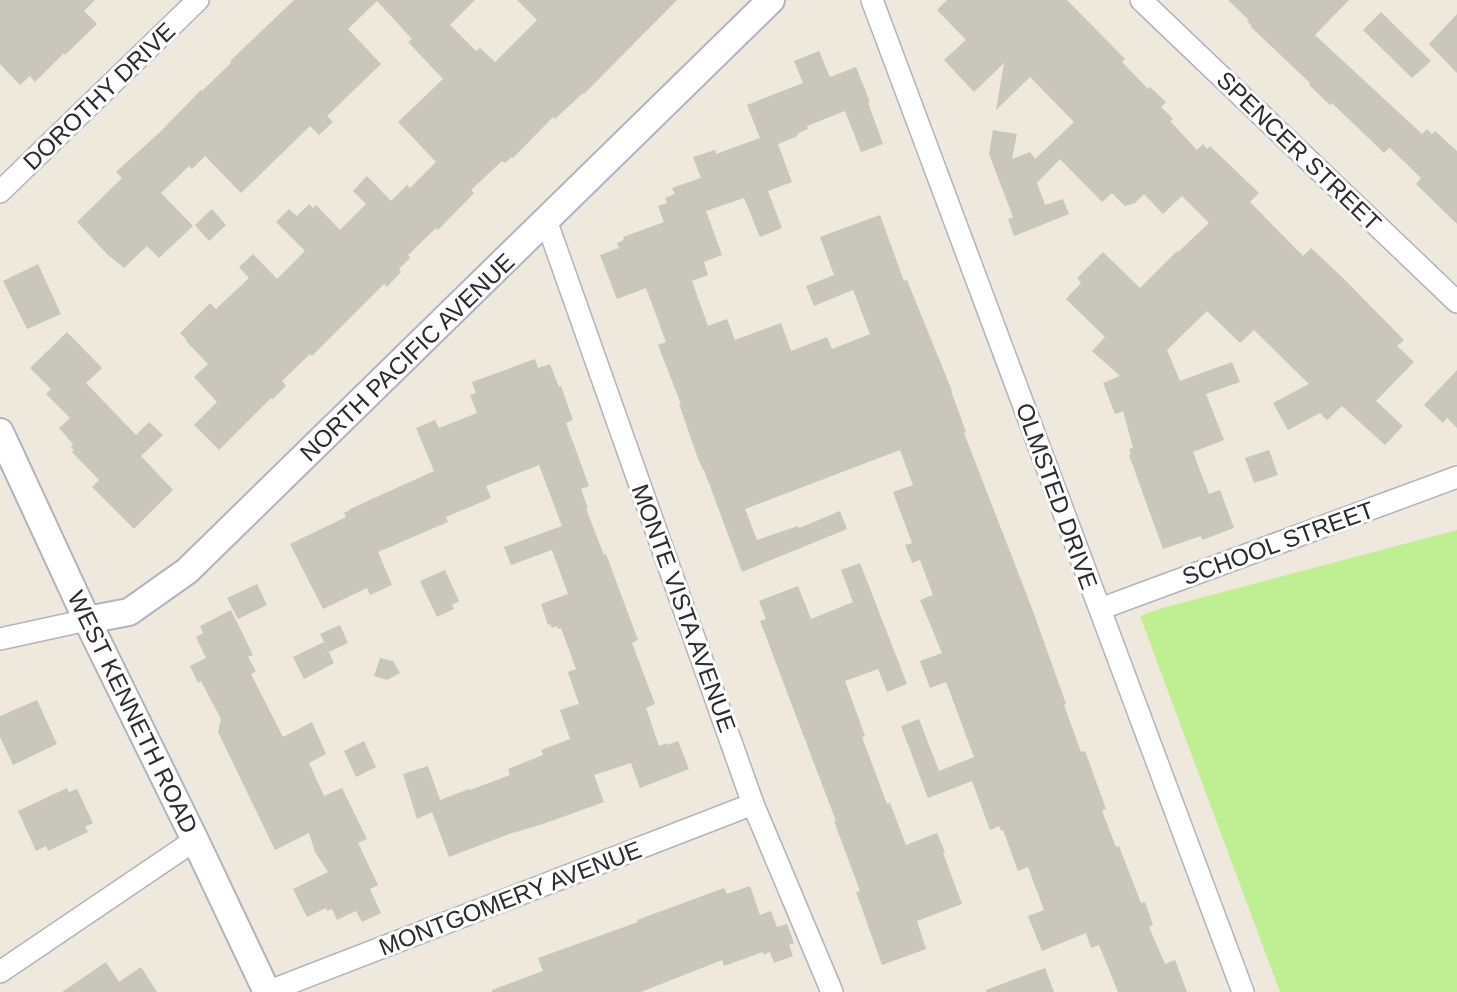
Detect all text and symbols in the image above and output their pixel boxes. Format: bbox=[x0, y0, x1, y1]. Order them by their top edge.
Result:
street label: DOROTHY DRIVE bbox=[18, 17, 180, 175]
street label: SPENCER STREET bbox=[1211, 66, 1387, 236]
street label: NORTH PACIFIC AVENUE bbox=[294, 248, 520, 466]
street label: OLMSTED DRIVE bbox=[1011, 399, 1103, 593]
street label: MONTE VISTA AVENUE bbox=[627, 480, 741, 736]
street label: SCHOOL STREET bbox=[1179, 496, 1378, 590]
street label: WEST KENNETH ROAD bbox=[63, 586, 203, 838]
street label: MONTGOMERY AVENUE bbox=[375, 835, 645, 961]

